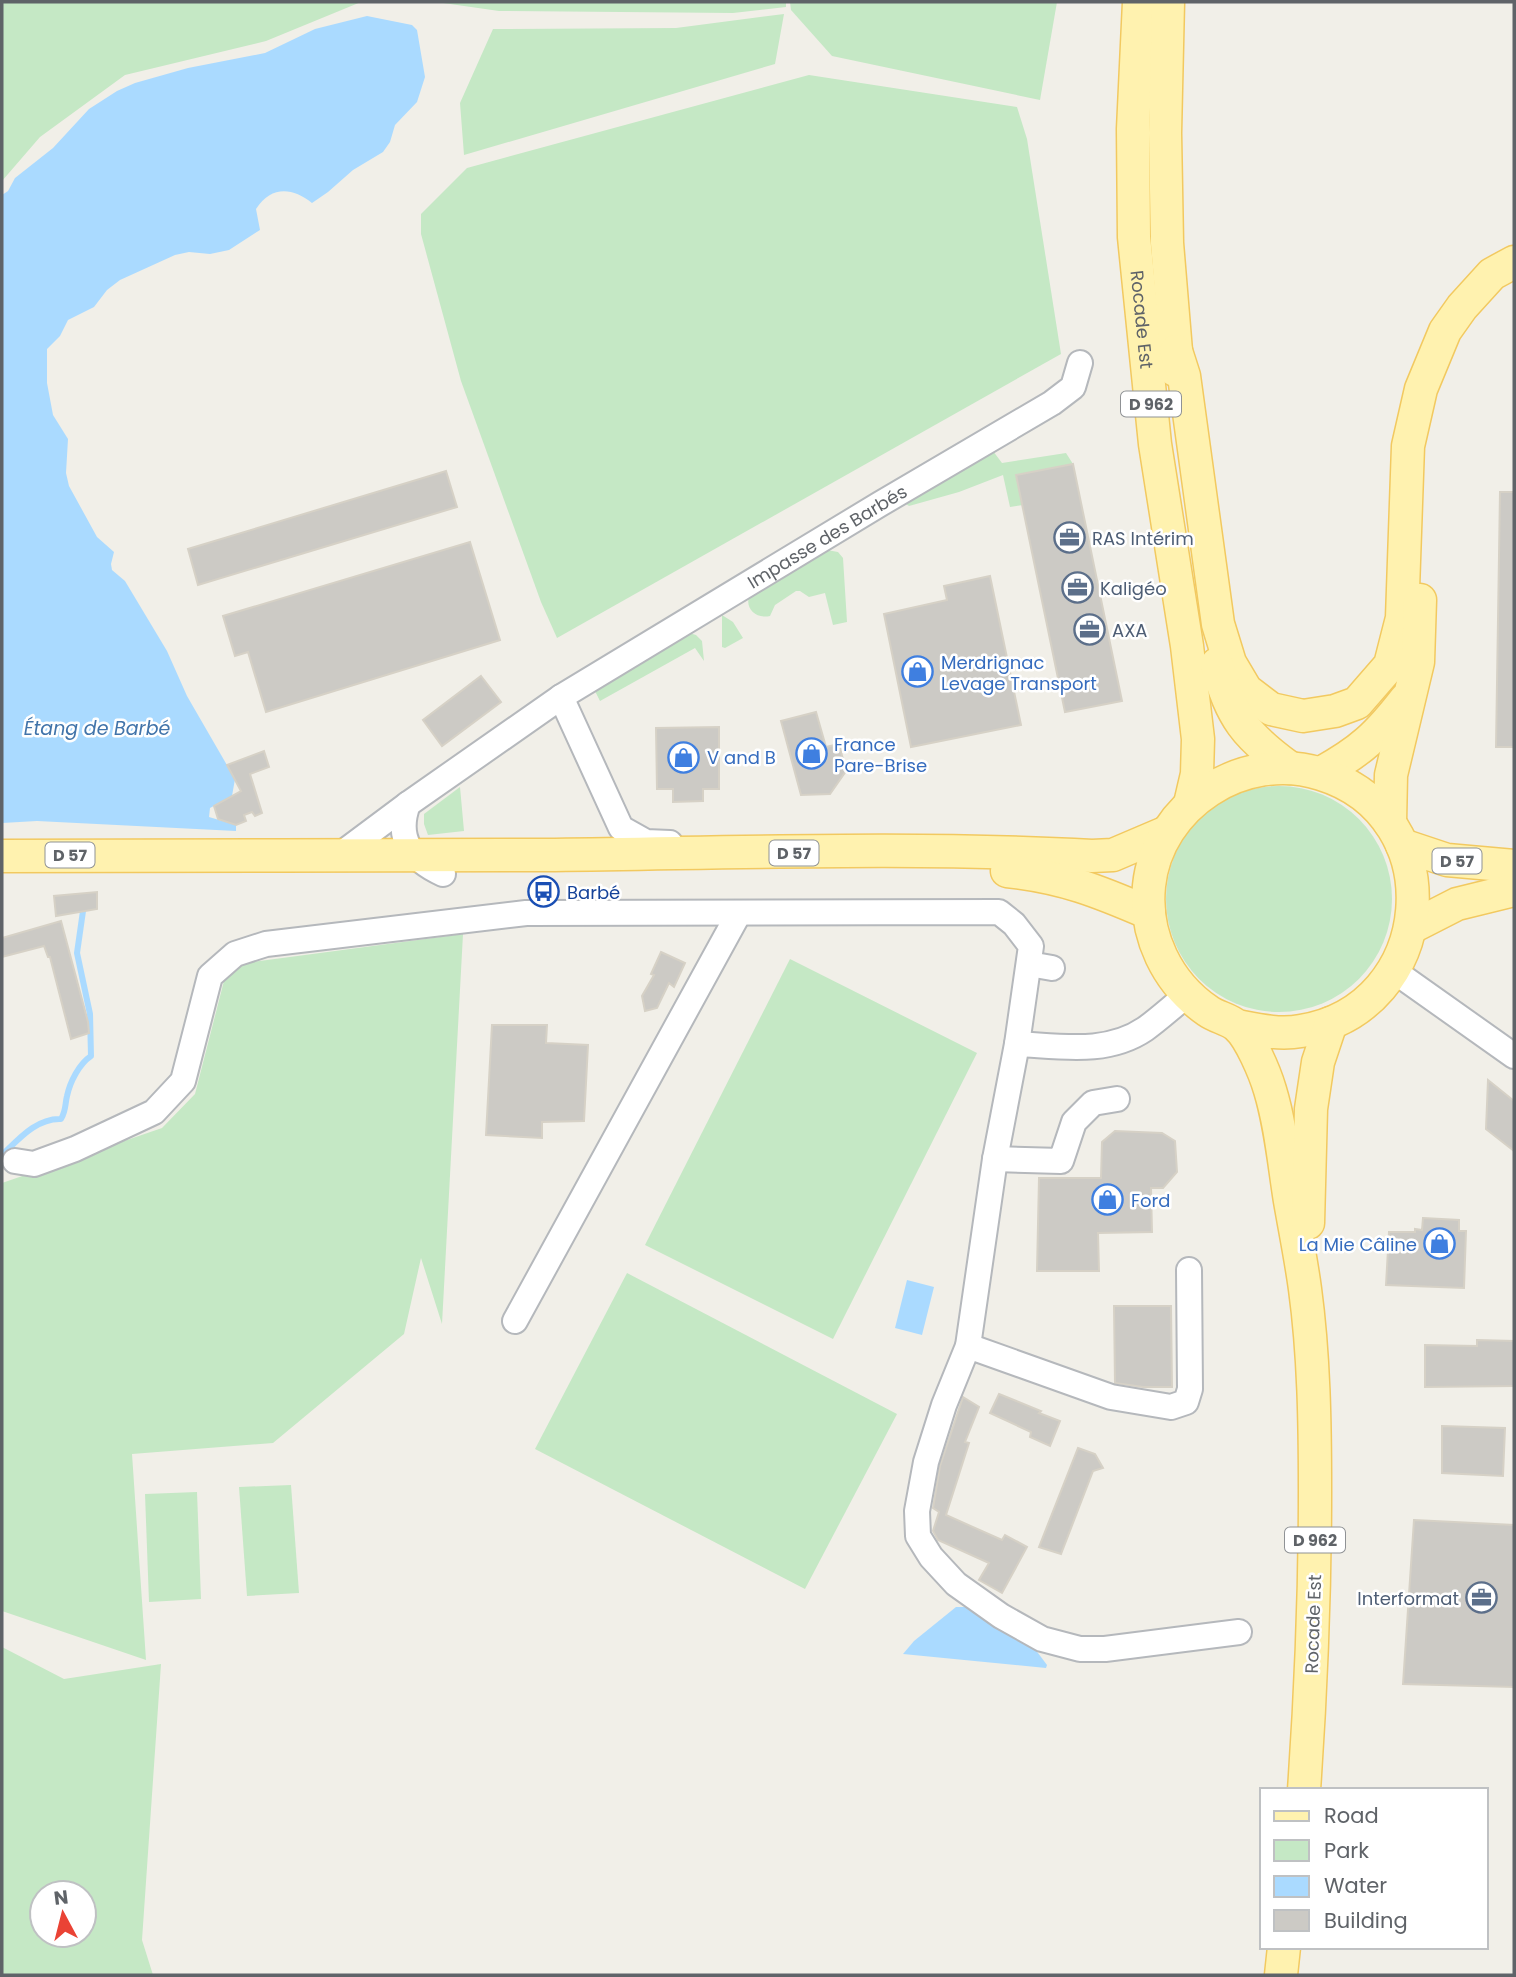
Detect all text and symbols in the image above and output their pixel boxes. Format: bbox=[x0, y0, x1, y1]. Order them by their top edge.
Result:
street label: Rocade Est bbox=[1125, 269, 1160, 370]
road number: D 962 bbox=[1121, 392, 1181, 416]
street label: Impasse des Barbés bbox=[742, 479, 911, 594]
office icon: RAS Intérim bbox=[1052, 521, 1086, 555]
place label: RAS Intérim bbox=[1092, 526, 1194, 551]
office icon: Kaligéo bbox=[1060, 571, 1094, 605]
place label: Kaligéo bbox=[1100, 576, 1167, 601]
office icon: AXA bbox=[1072, 613, 1106, 647]
place label: AXA bbox=[1112, 618, 1147, 643]
place label: Merdrignac Levage Transport bbox=[941, 650, 1097, 696]
shop icon: Merdrignac Levage Transport bbox=[901, 655, 935, 689]
water label: Étang de Barbé bbox=[24, 715, 171, 742]
place label: France Pare-Brise bbox=[834, 732, 927, 778]
shop icon: France Pare-Brise bbox=[794, 737, 828, 771]
shop icon: V and B bbox=[667, 740, 701, 774]
place label: V and B bbox=[707, 745, 776, 770]
road number: D 57 bbox=[770, 840, 818, 866]
road number: D 57 bbox=[46, 842, 94, 868]
road number: D 57 bbox=[1432, 848, 1482, 874]
bus stop icon: Barbé bbox=[527, 875, 561, 909]
place label: Barbé bbox=[567, 880, 620, 905]
shop icon: Ford bbox=[1091, 1183, 1125, 1217]
place label: Ford bbox=[1131, 1188, 1170, 1213]
shop icon: La Mie Câline bbox=[1423, 1227, 1457, 1261]
place label: La Mie Câline bbox=[1299, 1232, 1417, 1257]
road number: D 962 bbox=[1285, 1528, 1345, 1552]
street label: Rocade Est bbox=[1299, 1574, 1327, 1674]
office icon: Interformat bbox=[1465, 1581, 1499, 1615]
place label: Interformat bbox=[1357, 1586, 1459, 1611]
legend bbox=[1260, 1788, 1488, 1949]
text: Road bbox=[1324, 1801, 1379, 1830]
text: Park bbox=[1324, 1836, 1369, 1865]
text: Water bbox=[1324, 1871, 1387, 1900]
north arrow bbox=[28, 1879, 98, 1949]
text: N bbox=[52, 1883, 70, 1912]
text: Building bbox=[1324, 1906, 1408, 1935]

